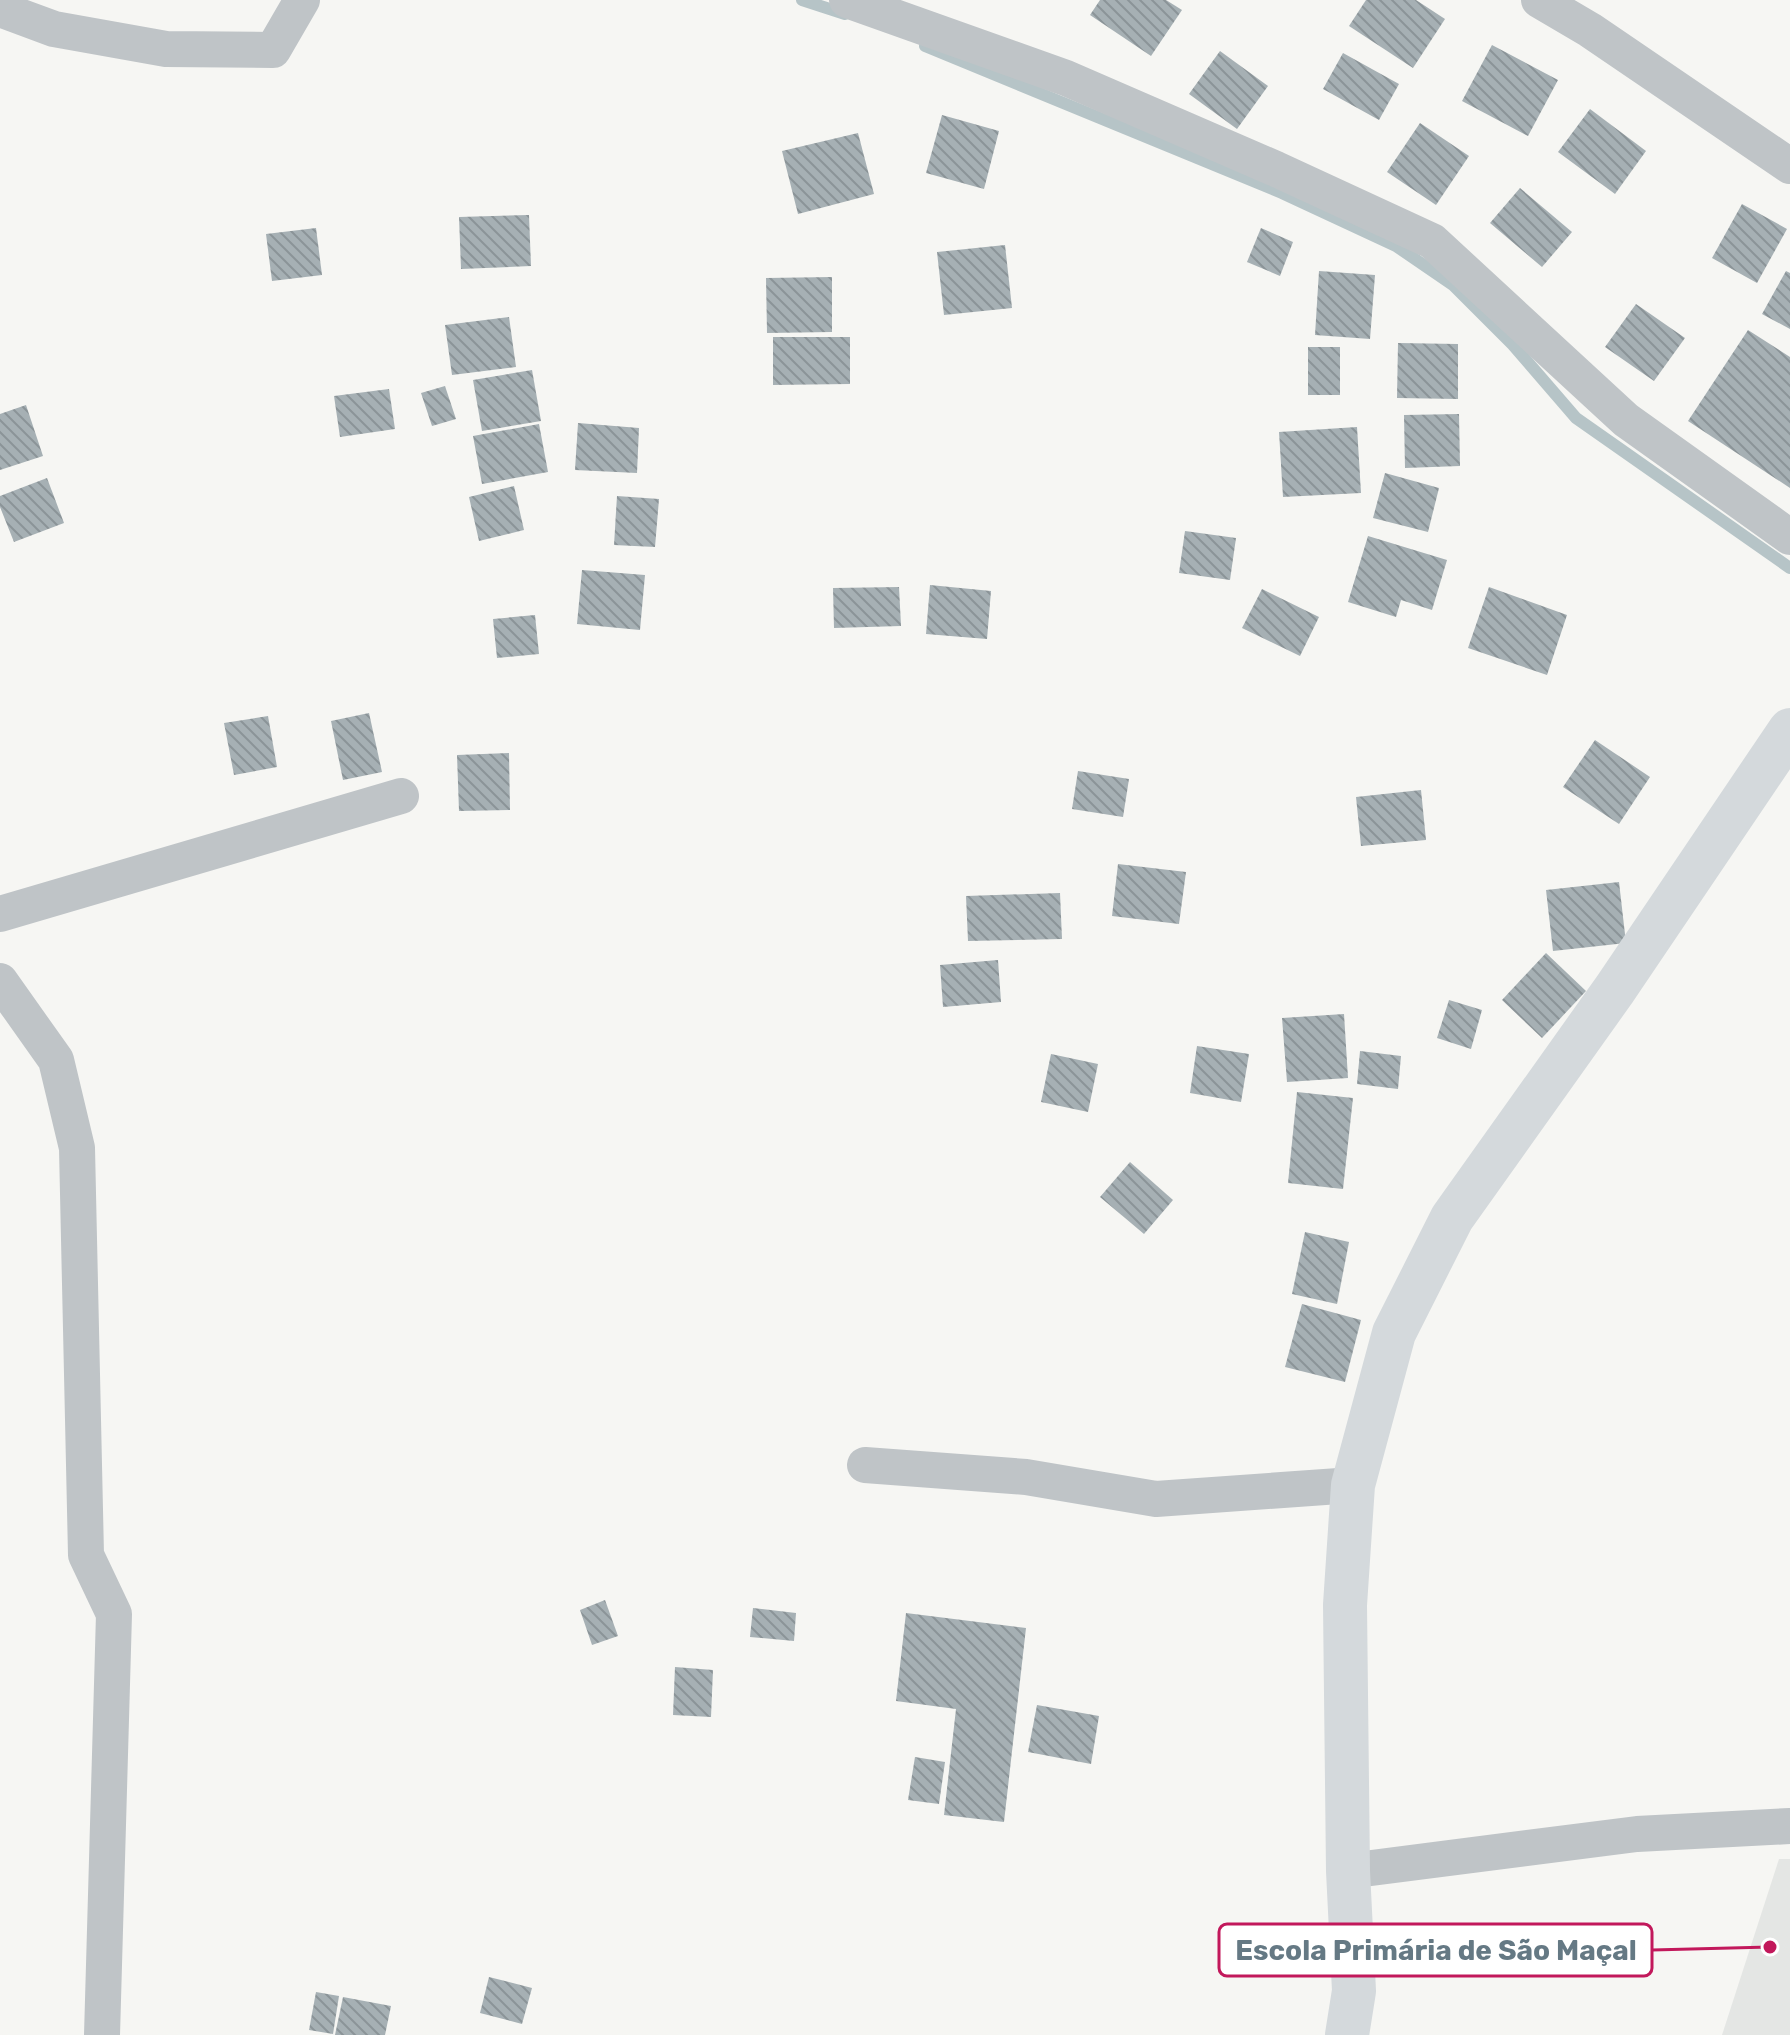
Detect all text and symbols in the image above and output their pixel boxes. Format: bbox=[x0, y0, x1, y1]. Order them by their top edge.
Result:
callout: Escola Primária de São Maçal bbox=[1219, 1924, 1652, 1976]
text: Escola Primária de São Maçal bbox=[1235, 1934, 1637, 1967]

